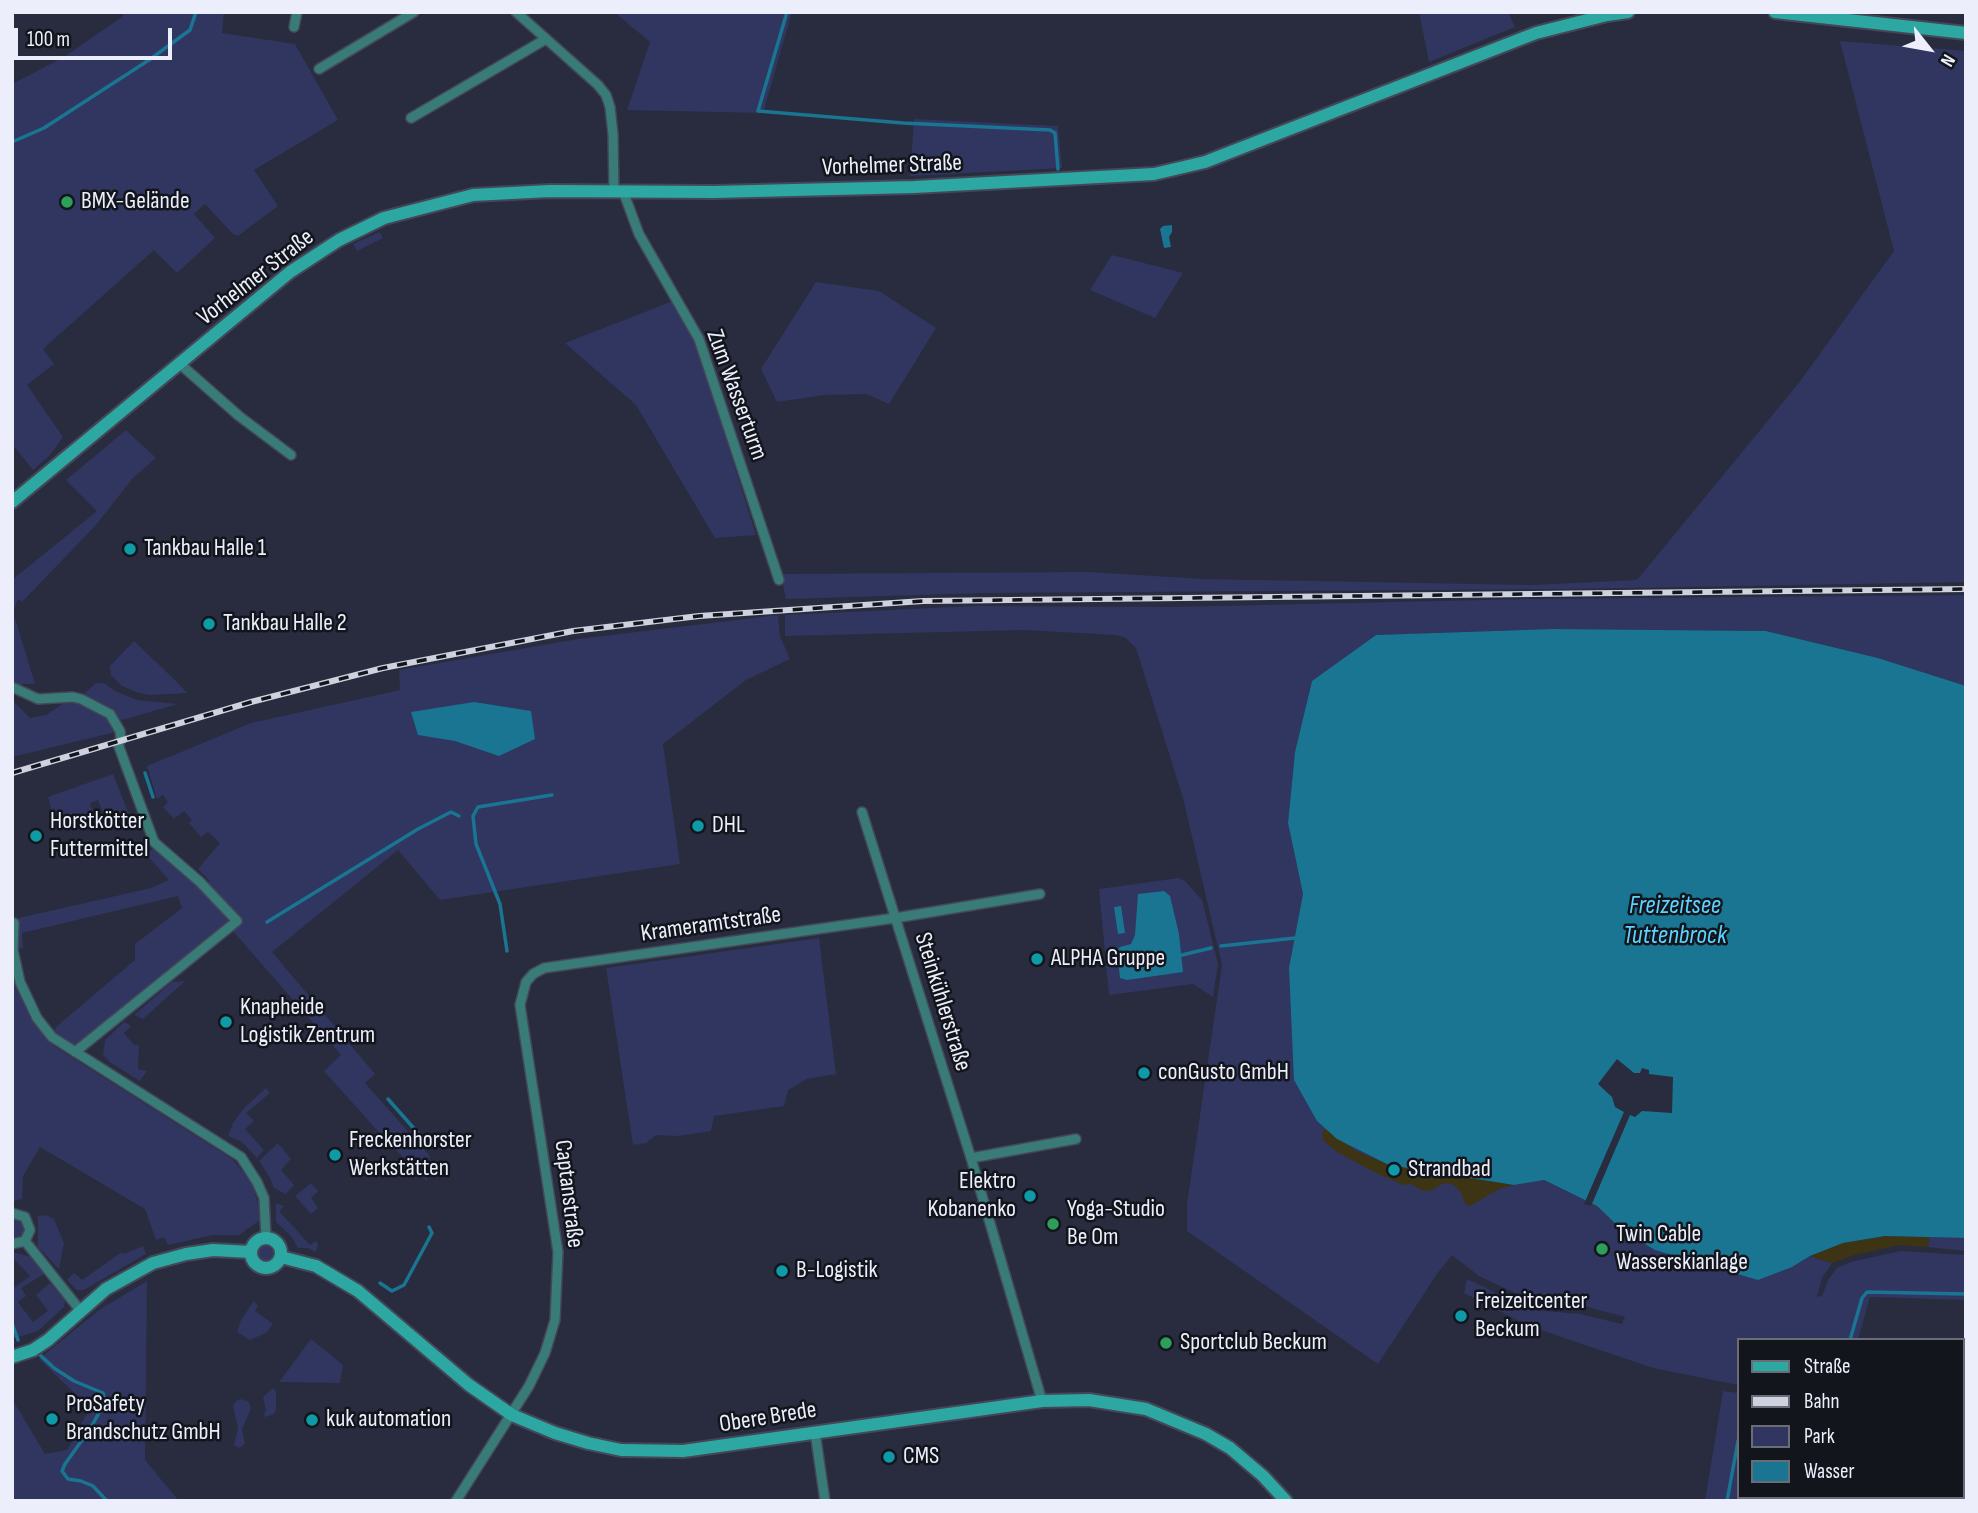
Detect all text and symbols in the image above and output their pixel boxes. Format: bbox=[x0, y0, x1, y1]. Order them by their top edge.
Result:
scale bar bbox=[18, 14, 175, 58]
north arrow bbox=[1894, 14, 1964, 84]
text: 100 m bbox=[27, 27, 70, 52]
text: N bbox=[1935, 50, 1960, 70]
street label: Vorhelmer Straße bbox=[821, 149, 963, 183]
place label: BMX-Gelände bbox=[81, 188, 190, 216]
marker: BMX-Gelände bbox=[59, 194, 75, 210]
street label: Vorhelmer Straße bbox=[192, 224, 320, 332]
street label: Zum Wasserturm bbox=[699, 326, 773, 464]
place label: Tankbau Halle 1 bbox=[144, 535, 266, 563]
marker: Tankbau Halle 1 bbox=[122, 541, 138, 557]
place label: Tankbau Halle 2 bbox=[223, 610, 347, 638]
marker: Tankbau Halle 2 bbox=[201, 616, 217, 632]
place label: Horstkötter Futtermittel bbox=[50, 808, 148, 864]
place label: DHL bbox=[712, 812, 745, 840]
marker: DHL bbox=[690, 818, 706, 834]
marker: Horstkötter Futtermittel bbox=[28, 828, 44, 844]
water label: Freizeitsee Tuttenbrock bbox=[1623, 890, 1727, 951]
street label: Krameramtstraße bbox=[639, 901, 783, 949]
street label: Steinkühlerstraße bbox=[907, 929, 977, 1075]
place label: ALPHA Gruppe bbox=[1051, 945, 1165, 973]
marker: ALPHA Gruppe bbox=[1029, 951, 1045, 967]
place label: Knapheide Logistik Zentrum bbox=[240, 994, 375, 1050]
marker: Knapheide Logistik Zentrum bbox=[218, 1014, 234, 1030]
place label: conGusto GmbH bbox=[1158, 1059, 1289, 1087]
marker: conGusto GmbH bbox=[1136, 1065, 1152, 1081]
place label: Freckenhorster Werkstätten bbox=[349, 1127, 472, 1183]
street label: Captanstraße bbox=[547, 1138, 589, 1250]
marker: Freckenhorster Werkstätten bbox=[327, 1147, 343, 1163]
place label: Strandbad bbox=[1408, 1156, 1491, 1184]
marker: Strandbad bbox=[1386, 1162, 1402, 1178]
place label: Elektro Kobanenko bbox=[927, 1168, 1016, 1224]
marker: Elektro Kobanenko bbox=[1022, 1188, 1038, 1204]
place label: Yoga-Studio Be Om bbox=[1067, 1196, 1165, 1252]
marker: Yoga-Studio Be Om bbox=[1045, 1216, 1061, 1232]
place label: Twin Cable Wasserskianlage bbox=[1616, 1221, 1748, 1277]
marker: Twin Cable Wasserskianlage bbox=[1594, 1241, 1610, 1257]
place label: B-Logistik bbox=[796, 1257, 878, 1285]
marker: B-Logistik bbox=[774, 1263, 790, 1279]
place label: Freizeitcenter Beckum bbox=[1475, 1288, 1587, 1344]
marker: Freizeitcenter Beckum bbox=[1453, 1308, 1469, 1324]
place label: Sportclub Beckum bbox=[1180, 1329, 1327, 1357]
marker: Sportclub Beckum bbox=[1158, 1335, 1174, 1351]
legend bbox=[1736, 1338, 1964, 1499]
text: Straße bbox=[1804, 1354, 1850, 1379]
text: Bahn bbox=[1804, 1389, 1839, 1414]
place label: ProSafety Brandschutz GmbH bbox=[66, 1391, 221, 1447]
street label: Obere Brede bbox=[717, 1396, 819, 1440]
place label: kuk automation bbox=[326, 1406, 451, 1434]
marker: ProSafety Brandschutz GmbH bbox=[44, 1411, 60, 1427]
marker: kuk automation bbox=[304, 1412, 320, 1428]
text: Park bbox=[1804, 1424, 1835, 1449]
place label: CMS bbox=[903, 1443, 939, 1471]
marker: CMS bbox=[881, 1449, 897, 1465]
text: Wasser bbox=[1804, 1459, 1855, 1484]

